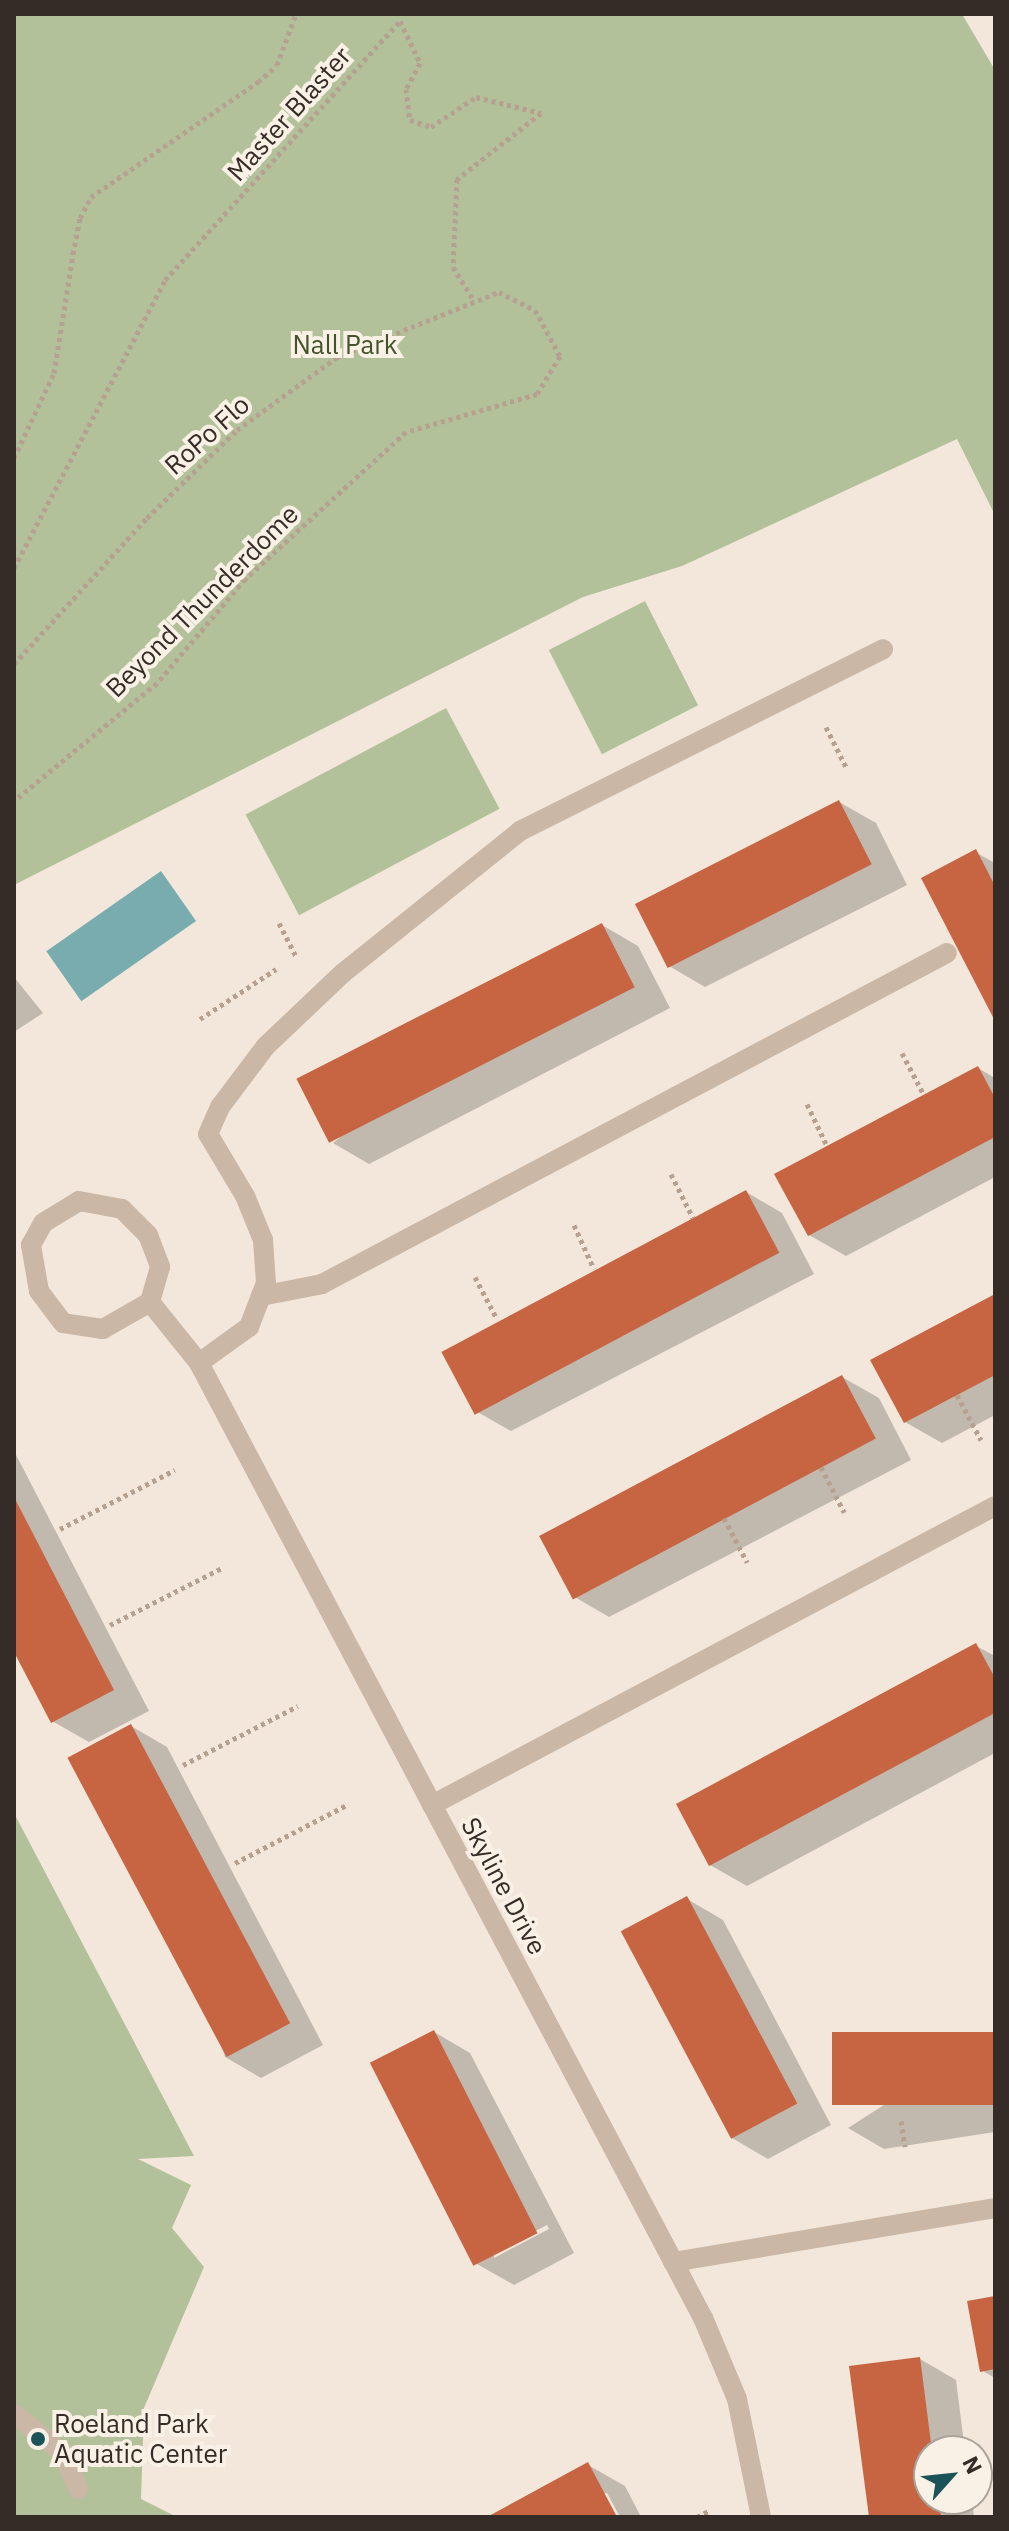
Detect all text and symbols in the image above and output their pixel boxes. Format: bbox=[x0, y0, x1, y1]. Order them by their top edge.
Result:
street label: Master Blaster bbox=[221, 41, 357, 187]
park label: Nall Park bbox=[292, 329, 398, 361]
street label: RoPo Flo bbox=[158, 389, 256, 481]
street label: Beyond Thunderdome bbox=[99, 498, 305, 704]
street label: Skyline Drive bbox=[455, 1812, 553, 1960]
place label: Roeland Park Aquatic Center bbox=[54, 2408, 227, 2470]
marker: Roeland Park Aquatic Center bbox=[29, 2430, 47, 2448]
north arrow bbox=[913, 2435, 993, 2515]
text: N bbox=[957, 2451, 990, 2478]

